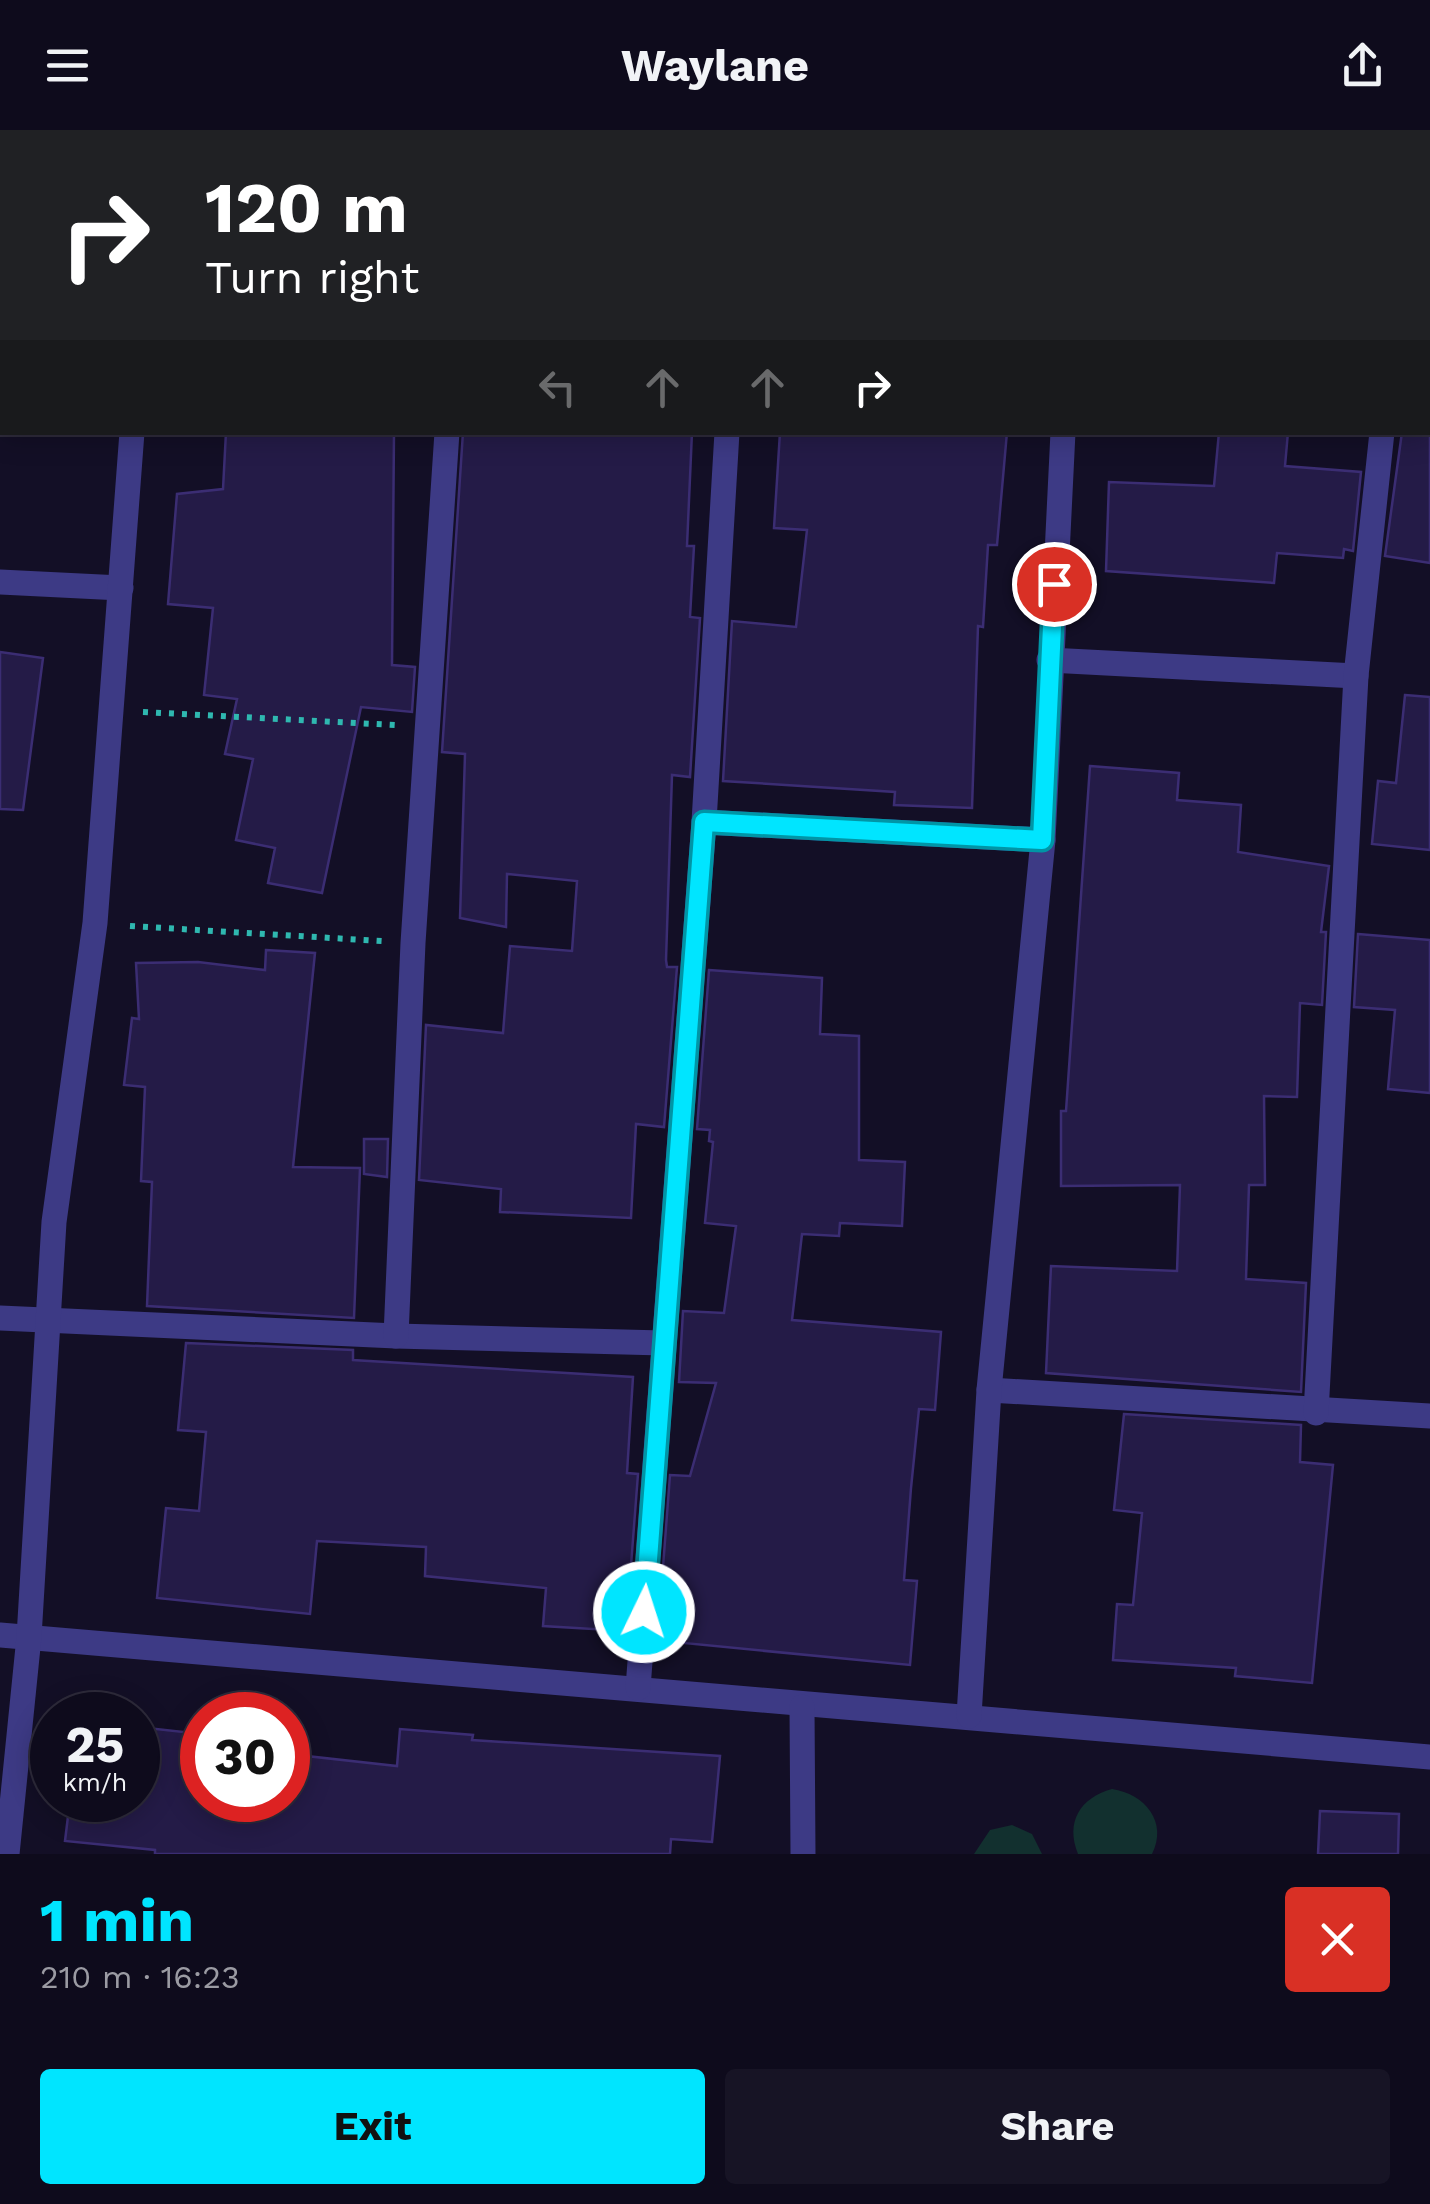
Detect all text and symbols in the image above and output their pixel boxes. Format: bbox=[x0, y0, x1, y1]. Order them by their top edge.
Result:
icon: menu bbox=[40, 38, 95, 93]
icon: share bbox=[1335, 38, 1390, 93]
text: Waylane bbox=[621, 39, 809, 92]
text: 120 m bbox=[205, 167, 408, 249]
icon: right bbox=[40, 170, 170, 300]
text: Turn right bbox=[205, 251, 419, 304]
icon: left bbox=[530, 360, 585, 415]
icon: ahead bbox=[635, 360, 690, 415]
icon: ahead bbox=[740, 360, 795, 415]
icon: right bbox=[845, 360, 900, 415]
pin bbox=[1012, 542, 1097, 627]
icon: arrive bbox=[1027, 557, 1082, 612]
position arrow bbox=[592, 1560, 696, 1664]
speed limit sign: 30 bbox=[180, 1692, 310, 1822]
text: 25 bbox=[66, 1715, 124, 1774]
text: km/h bbox=[63, 1768, 127, 1797]
text: 1 min bbox=[40, 1885, 194, 1956]
button: close bbox=[1285, 1887, 1390, 1992]
text: 210 m · 16:23 bbox=[40, 1958, 240, 1996]
button: Exit bbox=[40, 2069, 705, 2184]
button: Share bbox=[725, 2069, 1390, 2184]

